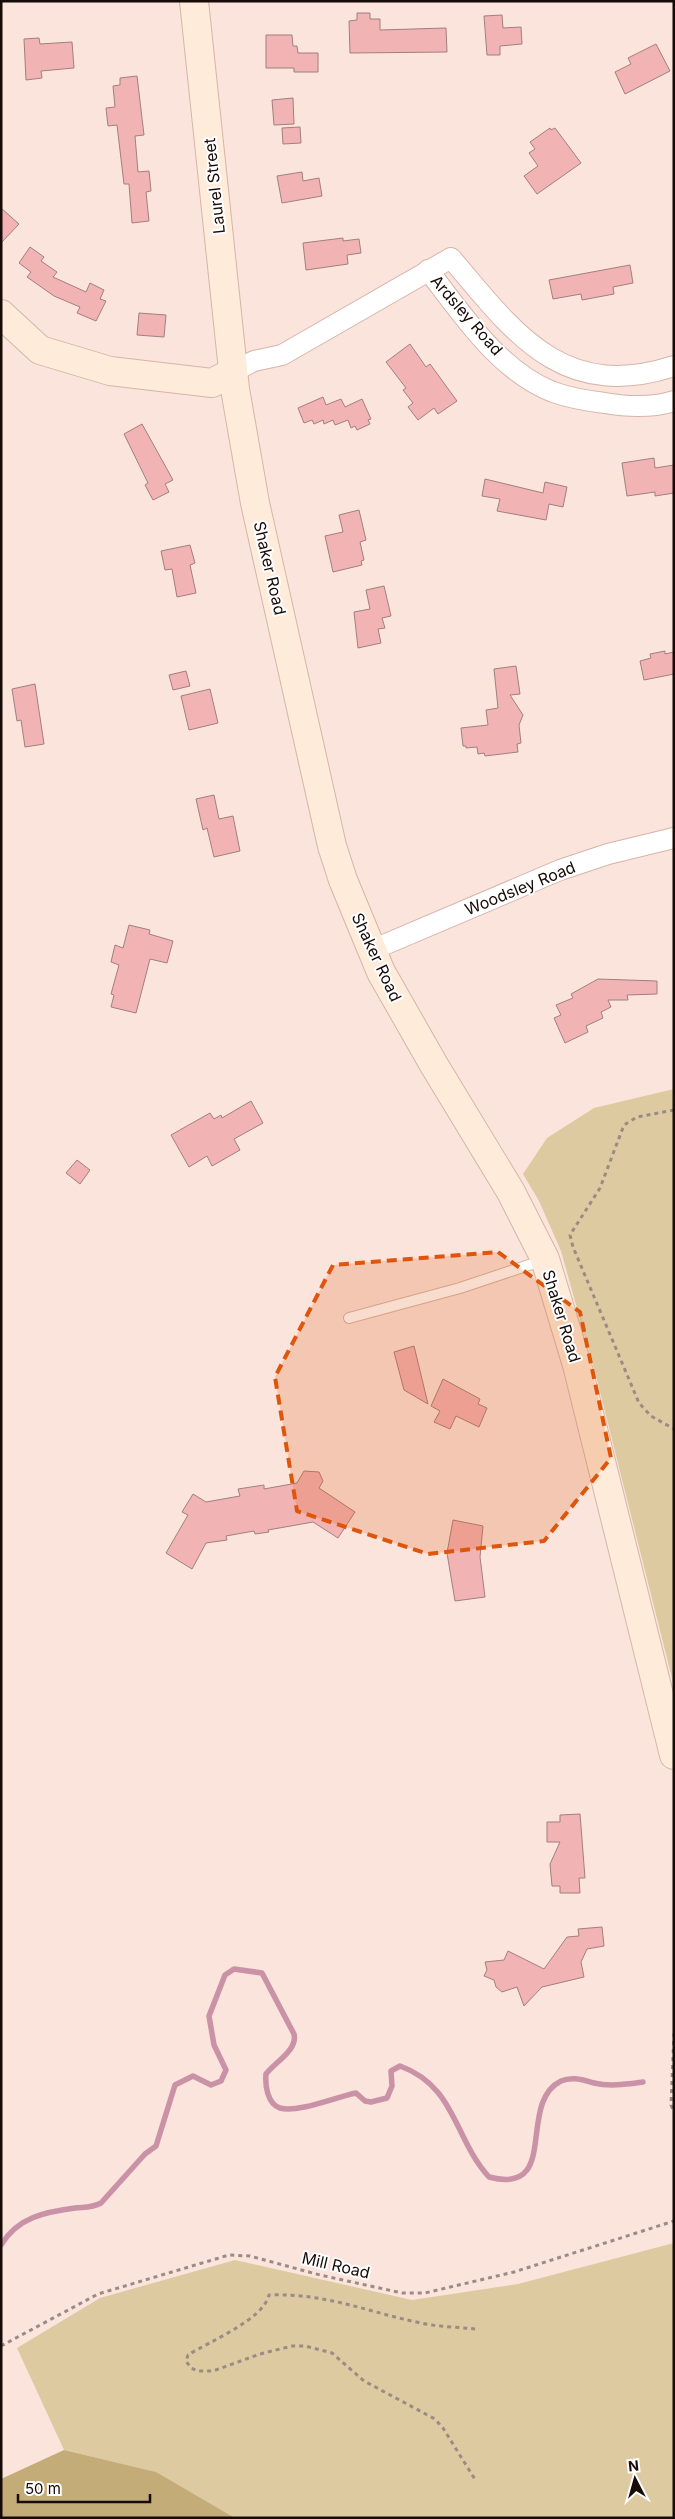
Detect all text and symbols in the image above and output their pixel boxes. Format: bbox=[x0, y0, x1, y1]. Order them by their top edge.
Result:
street label: Laurel Street bbox=[199, 137, 229, 235]
street label: Ardsley Road bbox=[427, 271, 507, 359]
street label: Shaker Road bbox=[250, 519, 290, 617]
street label: Woodsley Road bbox=[462, 857, 578, 919]
street label: Shaker Road bbox=[348, 909, 406, 1005]
street label: Shaker Road bbox=[538, 1267, 586, 1365]
street label: Mill Road bbox=[300, 2247, 372, 2283]
north arrow bbox=[610, 2454, 660, 2504]
text: N bbox=[627, 2457, 640, 2475]
scale bar bbox=[18, 2472, 150, 2504]
text: 50 m bbox=[25, 2479, 61, 2498]

